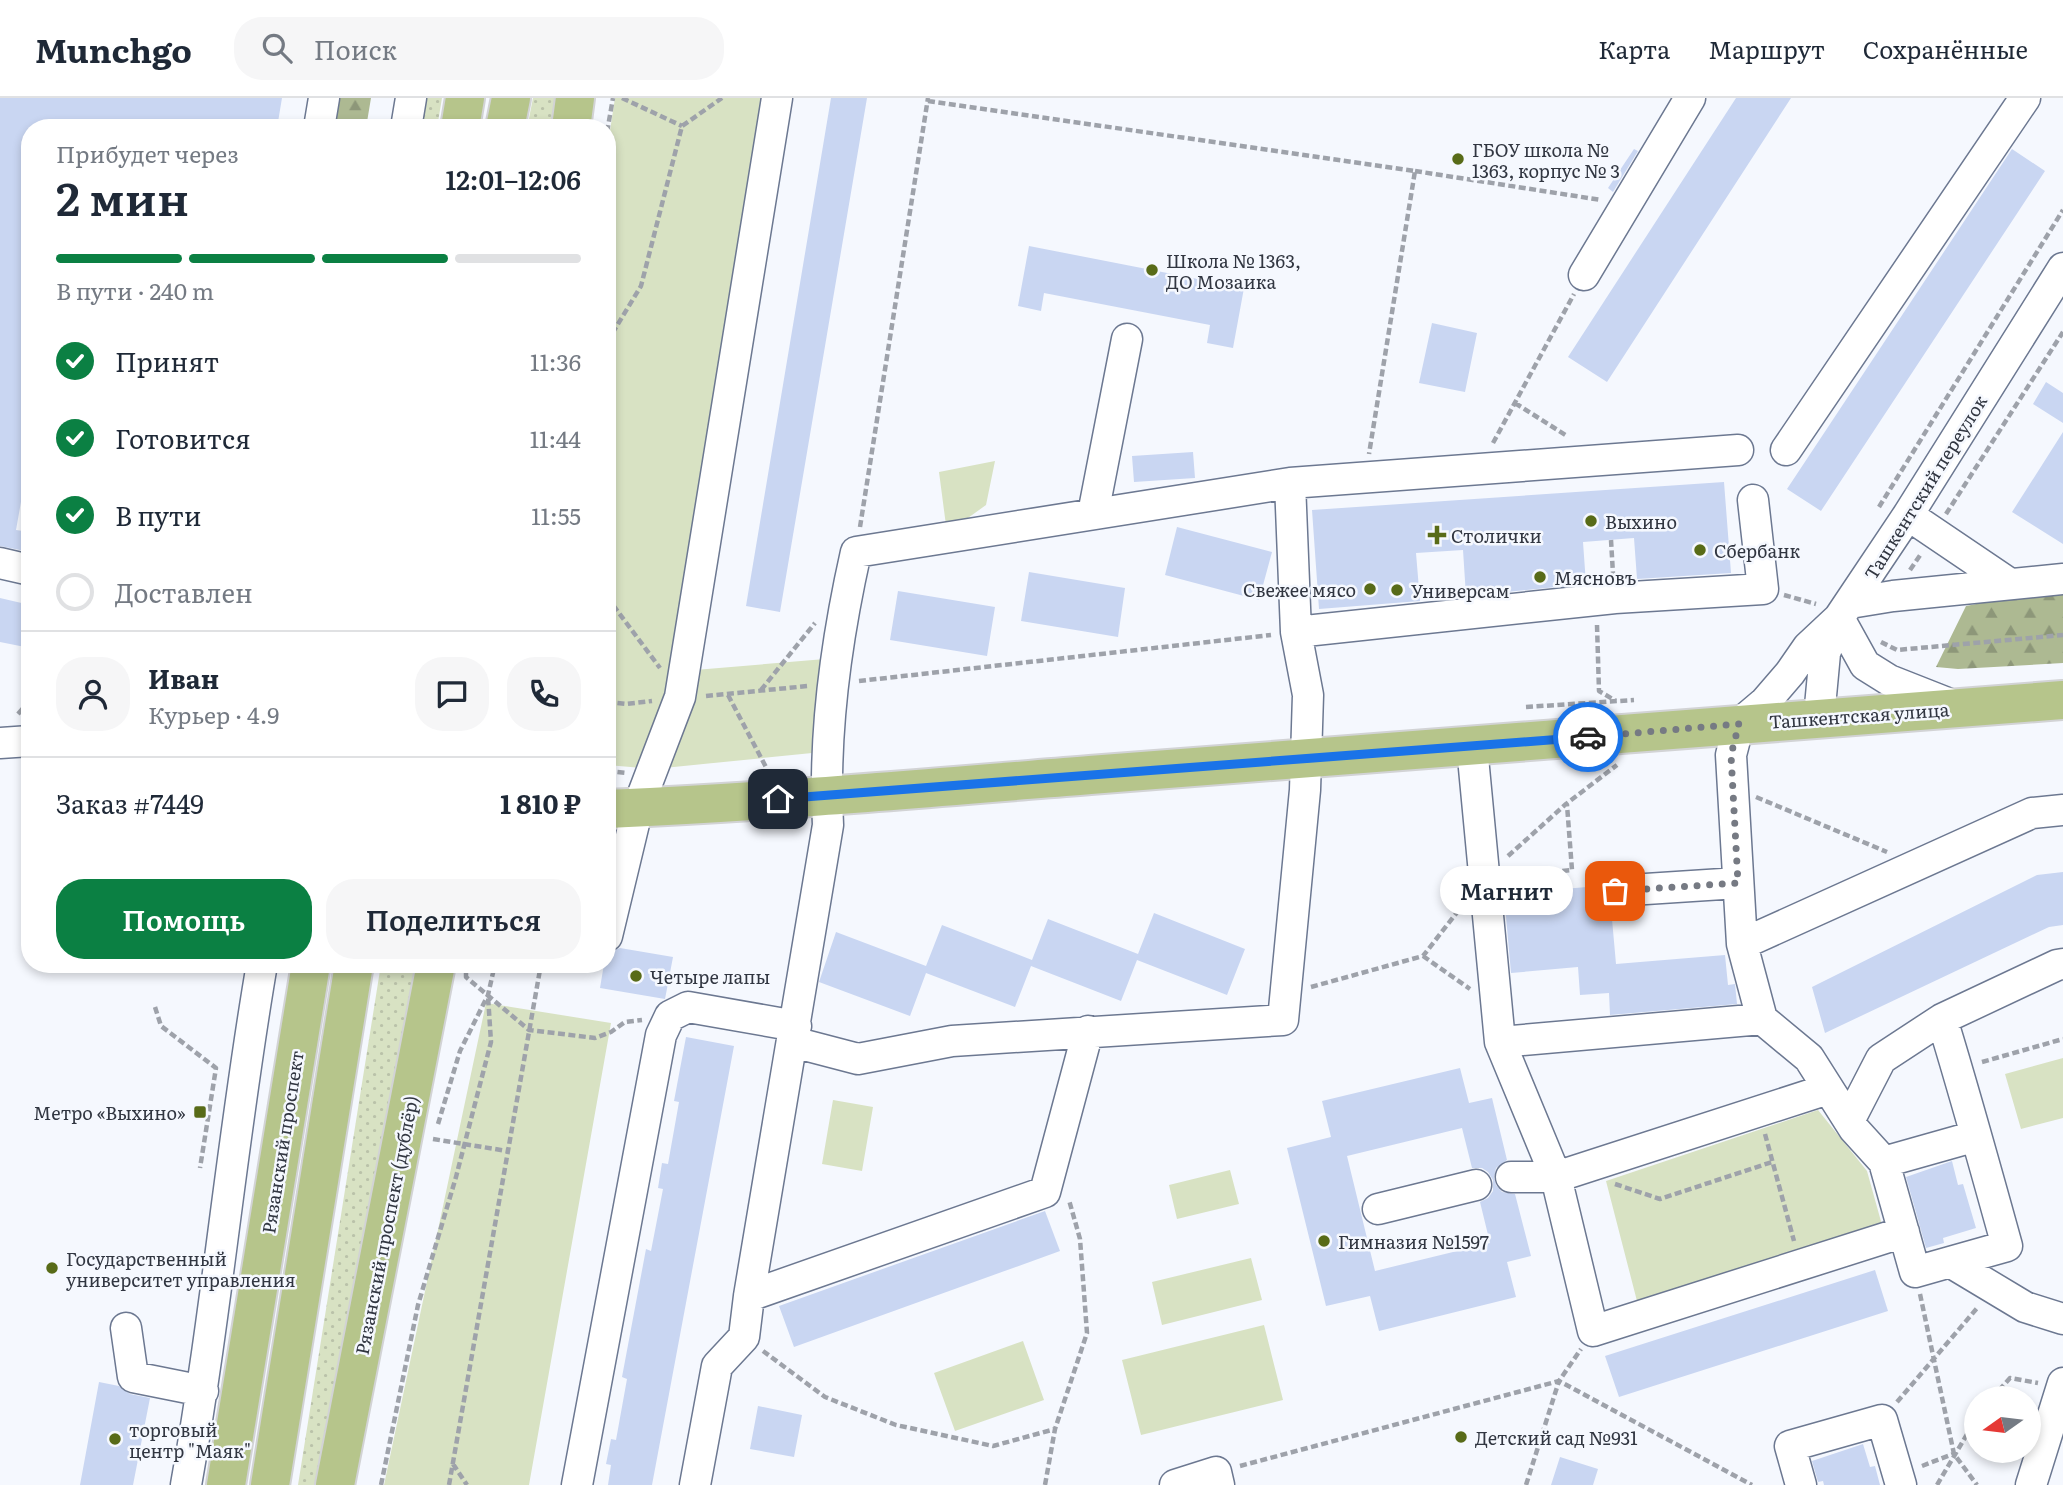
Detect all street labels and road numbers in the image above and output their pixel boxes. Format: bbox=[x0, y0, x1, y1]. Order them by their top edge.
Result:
street label: Ташкентский переулок bbox=[1857, 389, 1993, 585]
street label: Ташкентская улица bbox=[1768, 695, 1950, 735]
street label: Рязанский проспект bbox=[254, 1049, 310, 1235]
street label: Рязанский проспект (дублёр) bbox=[348, 1093, 424, 1357]

